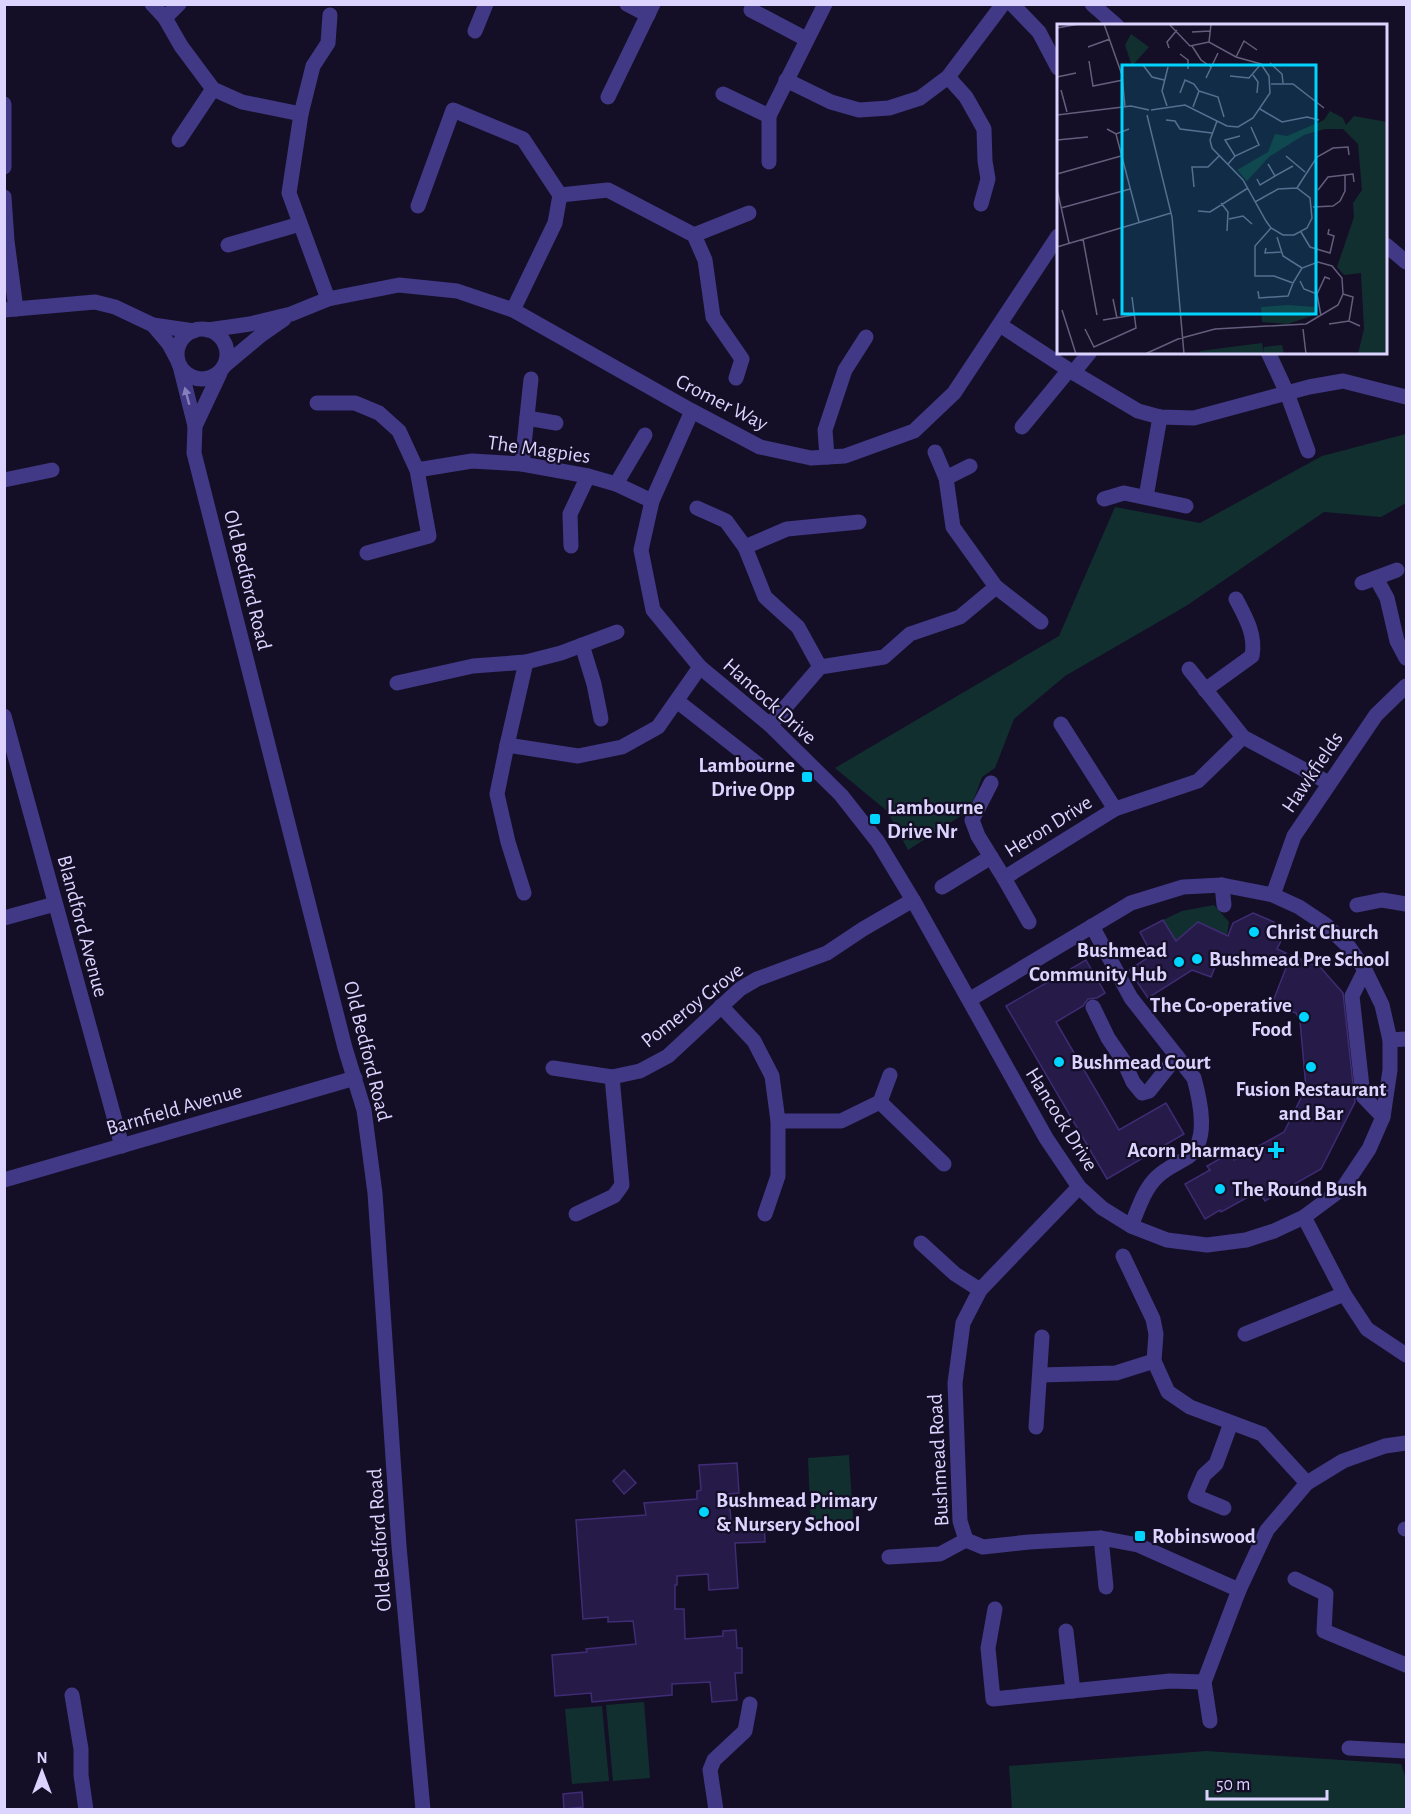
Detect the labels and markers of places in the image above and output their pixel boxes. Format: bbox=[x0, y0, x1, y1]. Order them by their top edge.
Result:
place label: Lambourne Drive Opp bbox=[698, 755, 795, 800]
marker: Lambourne Drive Opp bbox=[800, 770, 814, 784]
place label: Lambourne Drive Nr bbox=[887, 797, 984, 842]
marker: Lambourne Drive Nr bbox=[868, 812, 882, 826]
place label: Christ Church bbox=[1266, 922, 1379, 943]
marker: Christ Church bbox=[1247, 925, 1261, 939]
place label: Bushmead Community Hub bbox=[1029, 940, 1167, 985]
place label: Bushmead Pre School bbox=[1209, 949, 1390, 970]
marker: Bushmead Pre School bbox=[1190, 952, 1204, 966]
marker: Bushmead Community Hub bbox=[1172, 955, 1186, 969]
place label: The Co-operative Food bbox=[1150, 995, 1292, 1040]
marker: The Co-operative Food bbox=[1297, 1010, 1311, 1024]
place label: Bushmead Court bbox=[1071, 1052, 1211, 1073]
marker: Bushmead Court bbox=[1052, 1055, 1066, 1069]
marker: Fusion Restaurant and Bar bbox=[1304, 1060, 1318, 1074]
place label: Fusion Restaurant and Bar bbox=[1236, 1079, 1386, 1124]
place label: Acorn Pharmacy bbox=[1127, 1140, 1265, 1161]
marker: Acorn Pharmacy bbox=[1269, 1143, 1283, 1157]
place label: The Round Bush bbox=[1232, 1179, 1368, 1200]
marker: The Round Bush bbox=[1213, 1182, 1227, 1196]
place label: Bushmead Primary & Nursery School bbox=[716, 1490, 878, 1535]
marker: Bushmead Primary & Nursery School bbox=[697, 1505, 711, 1519]
place label: Robinswood bbox=[1152, 1526, 1256, 1547]
marker: Robinswood bbox=[1133, 1529, 1147, 1543]

